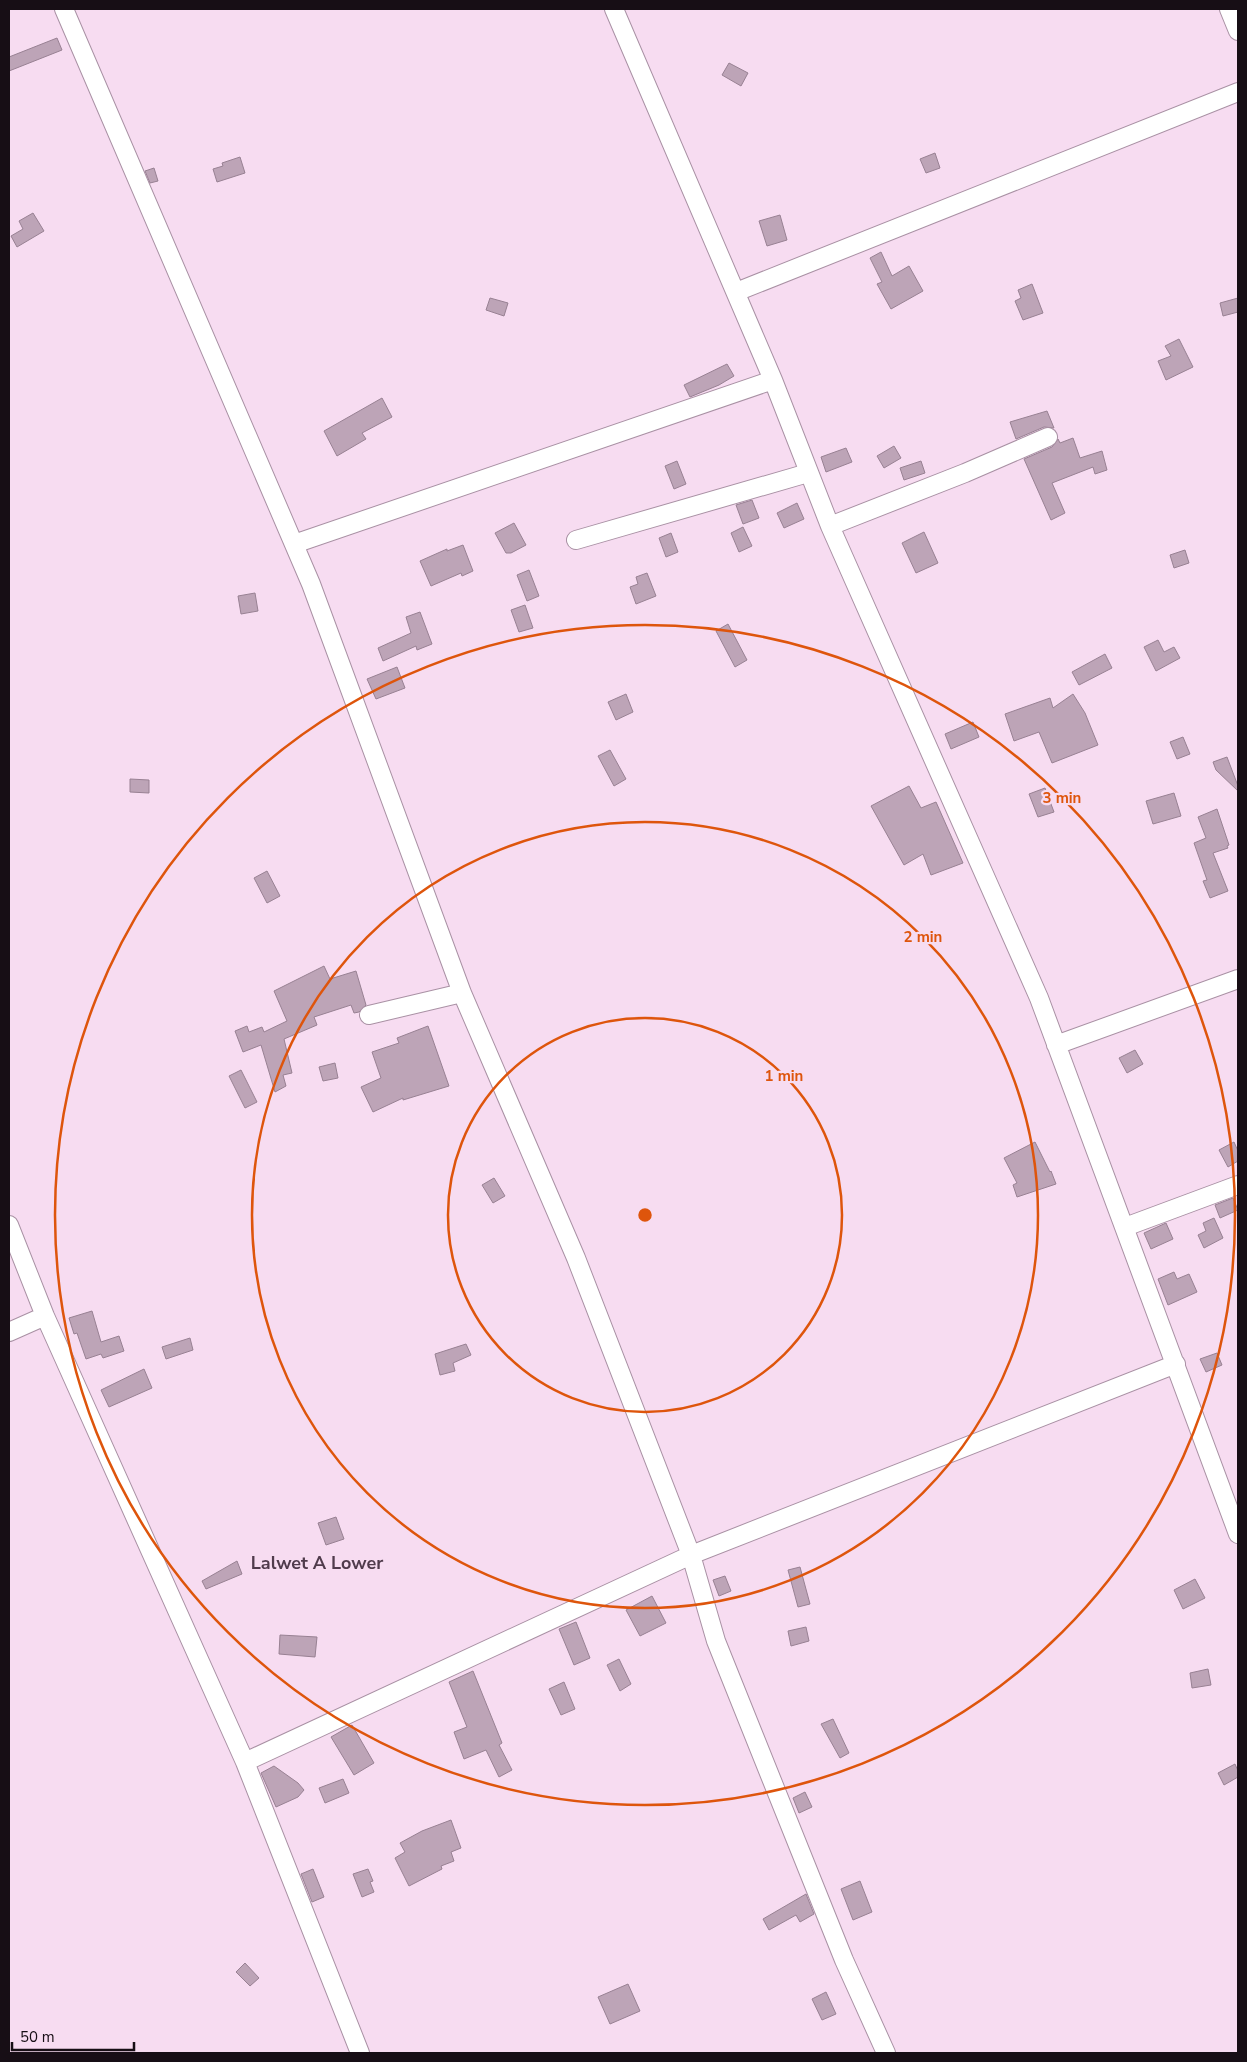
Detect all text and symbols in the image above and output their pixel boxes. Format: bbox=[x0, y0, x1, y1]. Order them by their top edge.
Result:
text: 3 min bbox=[1043, 788, 1081, 808]
text: 2 min bbox=[904, 927, 942, 947]
text: 1 min bbox=[765, 1066, 803, 1086]
centre of rings bbox=[636, 1206, 654, 1224]
district label: Lalwet A Lower bbox=[251, 1551, 383, 1575]
scale bar bbox=[12, 2020, 135, 2052]
text: 50 m bbox=[20, 2027, 55, 2047]

